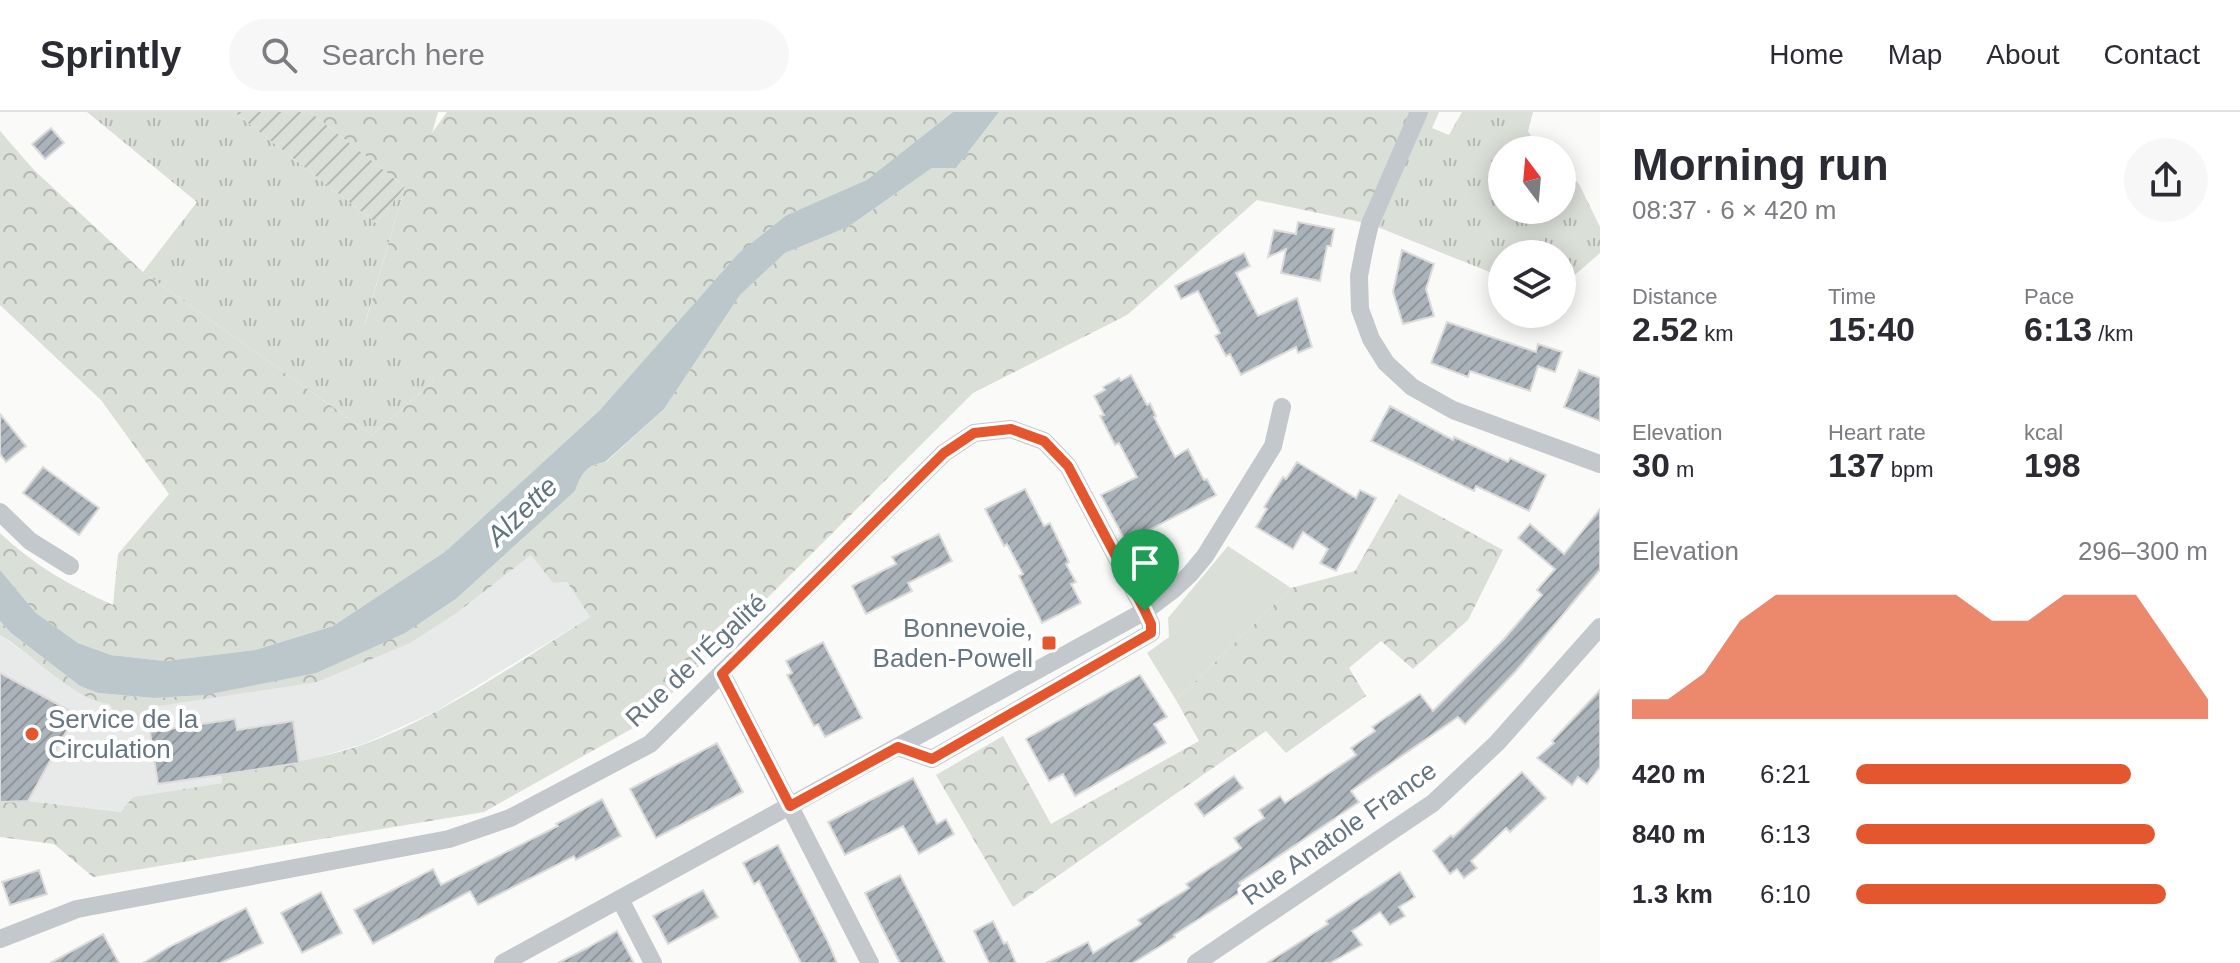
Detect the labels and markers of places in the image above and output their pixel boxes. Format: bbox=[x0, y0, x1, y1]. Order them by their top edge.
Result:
pin bbox=[1111, 529, 1179, 611]
place label: Bonnevoie, Baden-Powell bbox=[873, 613, 1033, 673]
marker: Bonnevoie, Baden-Powell bbox=[1040, 634, 1058, 652]
place label: Service de la Circulation bbox=[48, 704, 199, 764]
marker: Service de la Circulation bbox=[23, 725, 41, 743]

